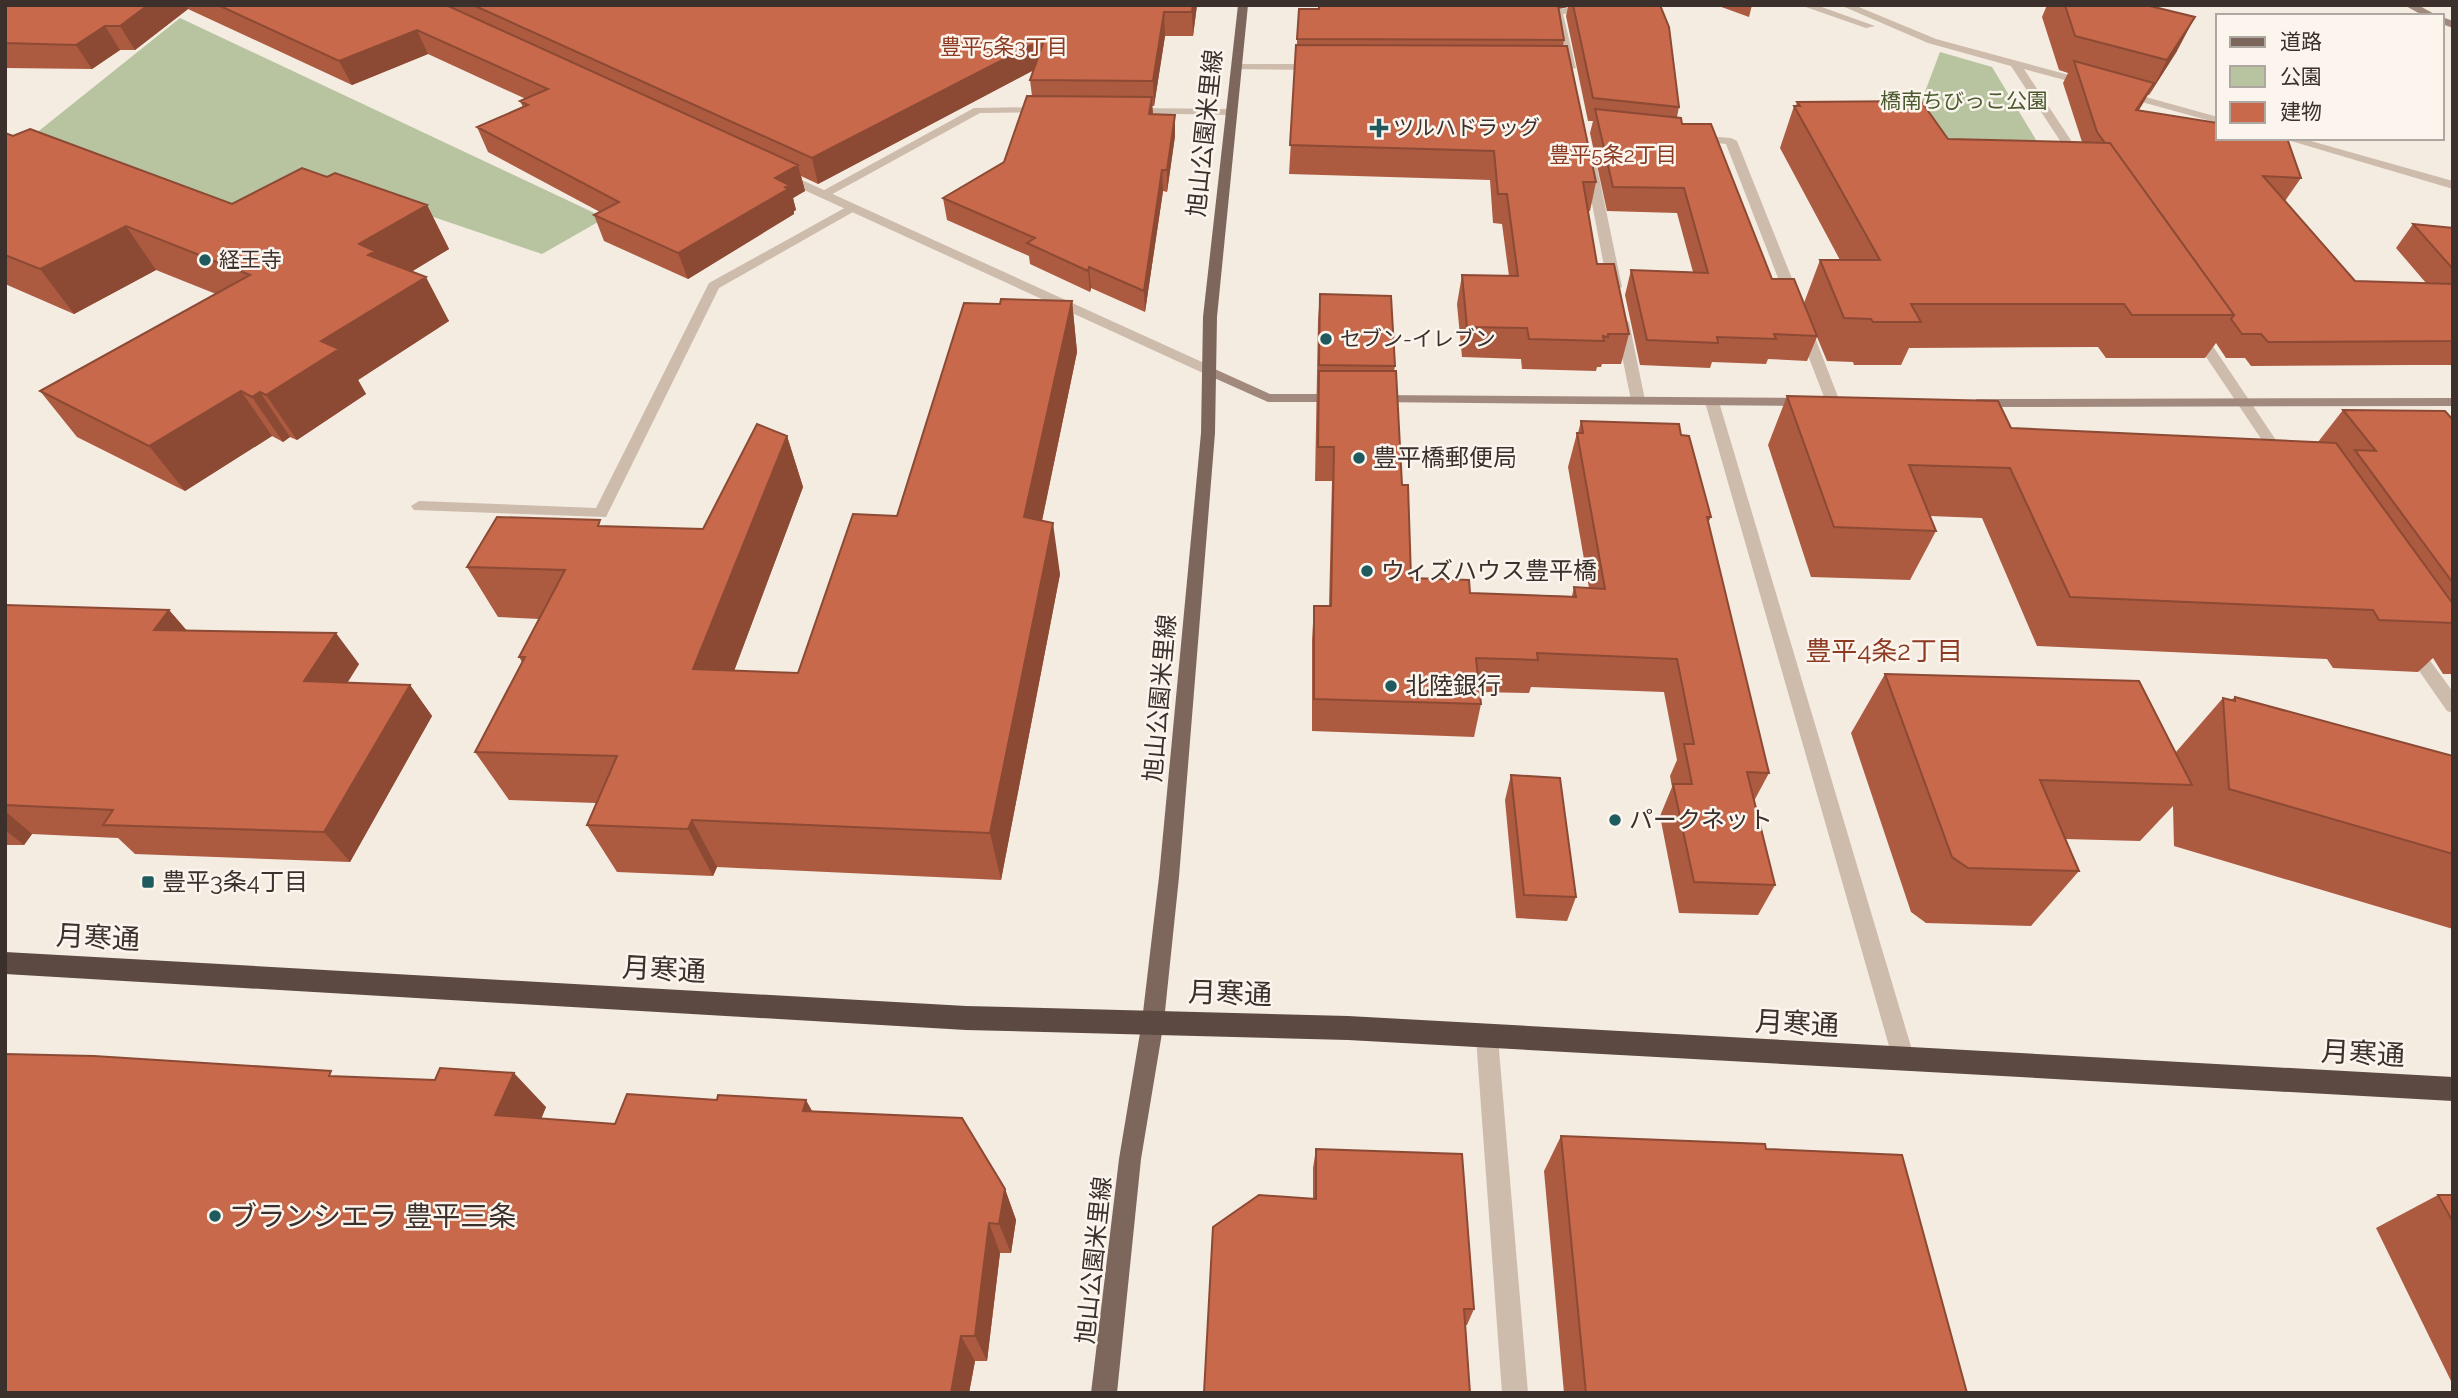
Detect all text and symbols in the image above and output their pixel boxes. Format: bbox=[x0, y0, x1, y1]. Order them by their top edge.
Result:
legend bbox=[2216, 14, 2444, 140]
text: 道路 bbox=[2280, 29, 2322, 54]
district label: 豊平5条3丁目 bbox=[940, 34, 1068, 59]
street label: 旭山公園米里線 bbox=[1181, 48, 1228, 218]
text: 公園 bbox=[2280, 64, 2322, 89]
park label: 橋南ちびっこ公園 bbox=[1880, 88, 2048, 113]
text: 建物 bbox=[2280, 99, 2322, 124]
place label: ツルハドラッグ bbox=[1393, 115, 1540, 140]
marker: ツルハドラッグ bbox=[1371, 120, 1387, 136]
district label: 豊平5条2丁目 bbox=[1549, 142, 1677, 167]
place label: 経王寺 bbox=[219, 247, 282, 272]
marker: 経王寺 bbox=[197, 252, 213, 268]
place label: セブン-イレブン bbox=[1340, 326, 1496, 351]
marker: セブン-イレブン bbox=[1318, 331, 1334, 347]
place label: 豊平橋郵便局 bbox=[1373, 443, 1517, 472]
marker: 豊平橋郵便局 bbox=[1351, 450, 1367, 466]
place label: ウィズハウス豊平橋 bbox=[1381, 556, 1597, 585]
marker: ウィズハウス豊平橋 bbox=[1359, 563, 1375, 579]
street label: 旭山公園米里線 bbox=[1138, 613, 1181, 783]
district label: 豊平4条2丁目 bbox=[1805, 636, 1963, 666]
place label: 北陸銀行 bbox=[1405, 671, 1501, 700]
marker: 北陸銀行 bbox=[1383, 678, 1399, 694]
place label: パークネット bbox=[1629, 805, 1773, 834]
marker: パークネット bbox=[1607, 812, 1623, 828]
place label: 豊平3条4丁目 bbox=[162, 867, 308, 896]
marker: 豊平3条4丁目 bbox=[140, 874, 156, 890]
street label: 月寒通 bbox=[55, 919, 141, 956]
street label: 月寒通 bbox=[621, 951, 707, 988]
street label: 月寒通 bbox=[1187, 976, 1273, 1011]
street label: 月寒通 bbox=[1754, 1005, 1840, 1042]
street label: 月寒通 bbox=[2320, 1035, 2406, 1072]
street label: 旭山公園米里線 bbox=[1070, 1175, 1117, 1345]
place label: ブランシエラ 豊平三条 bbox=[229, 1200, 516, 1233]
marker: ブランシエラ 豊平三条 bbox=[207, 1208, 223, 1224]

